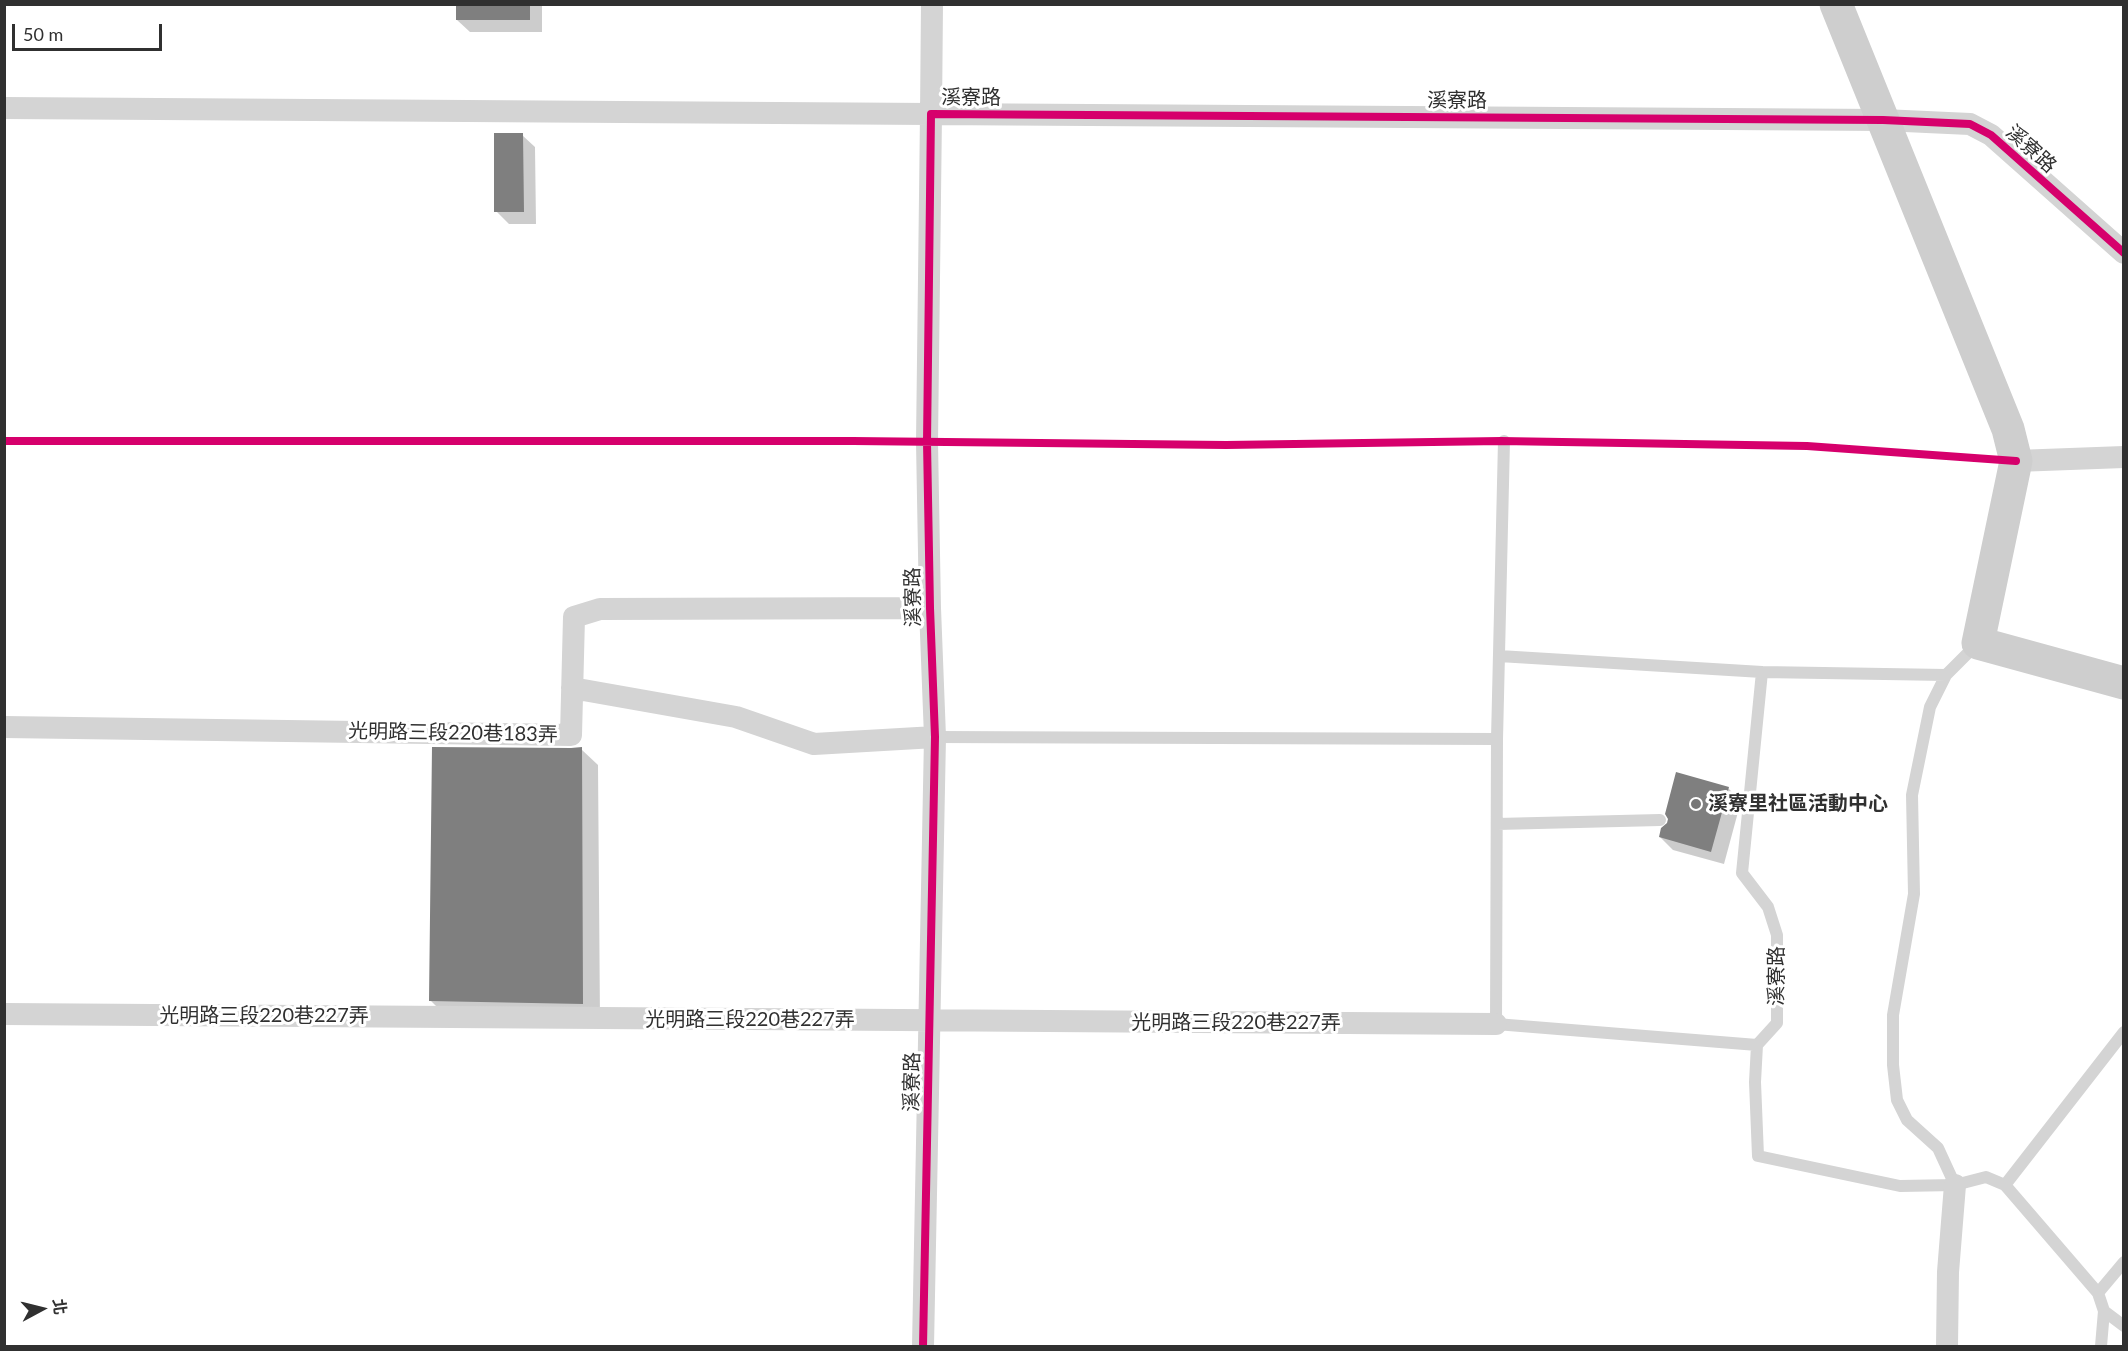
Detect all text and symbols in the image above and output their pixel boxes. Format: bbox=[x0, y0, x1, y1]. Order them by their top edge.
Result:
scale bar bbox=[15, 12, 165, 50]
text: 50 m bbox=[23, 23, 63, 45]
street label: 溪寮路 bbox=[941, 86, 1001, 110]
street label: 溪寮路 bbox=[1427, 89, 1487, 113]
street label: 溪寮路 bbox=[2001, 120, 2061, 178]
street label: 溪寮路 bbox=[900, 567, 926, 627]
street label: 光明路三段220巷183弄 bbox=[348, 719, 558, 747]
place label: 溪寮里社區活動中心 bbox=[1708, 792, 1888, 816]
marker: 溪寮里社區活動中心 bbox=[1689, 797, 1703, 811]
street label: 溪寮路 bbox=[1765, 946, 1789, 1006]
street label: 光明路三段220巷227弄 bbox=[159, 1004, 369, 1028]
street label: 光明路三段220巷227弄 bbox=[645, 1008, 855, 1032]
street label: 光明路三段220巷227弄 bbox=[1131, 1011, 1341, 1035]
street label: 溪寮路 bbox=[899, 1052, 925, 1112]
north arrow bbox=[12, 1279, 72, 1339]
text: 北 bbox=[50, 1298, 71, 1316]

